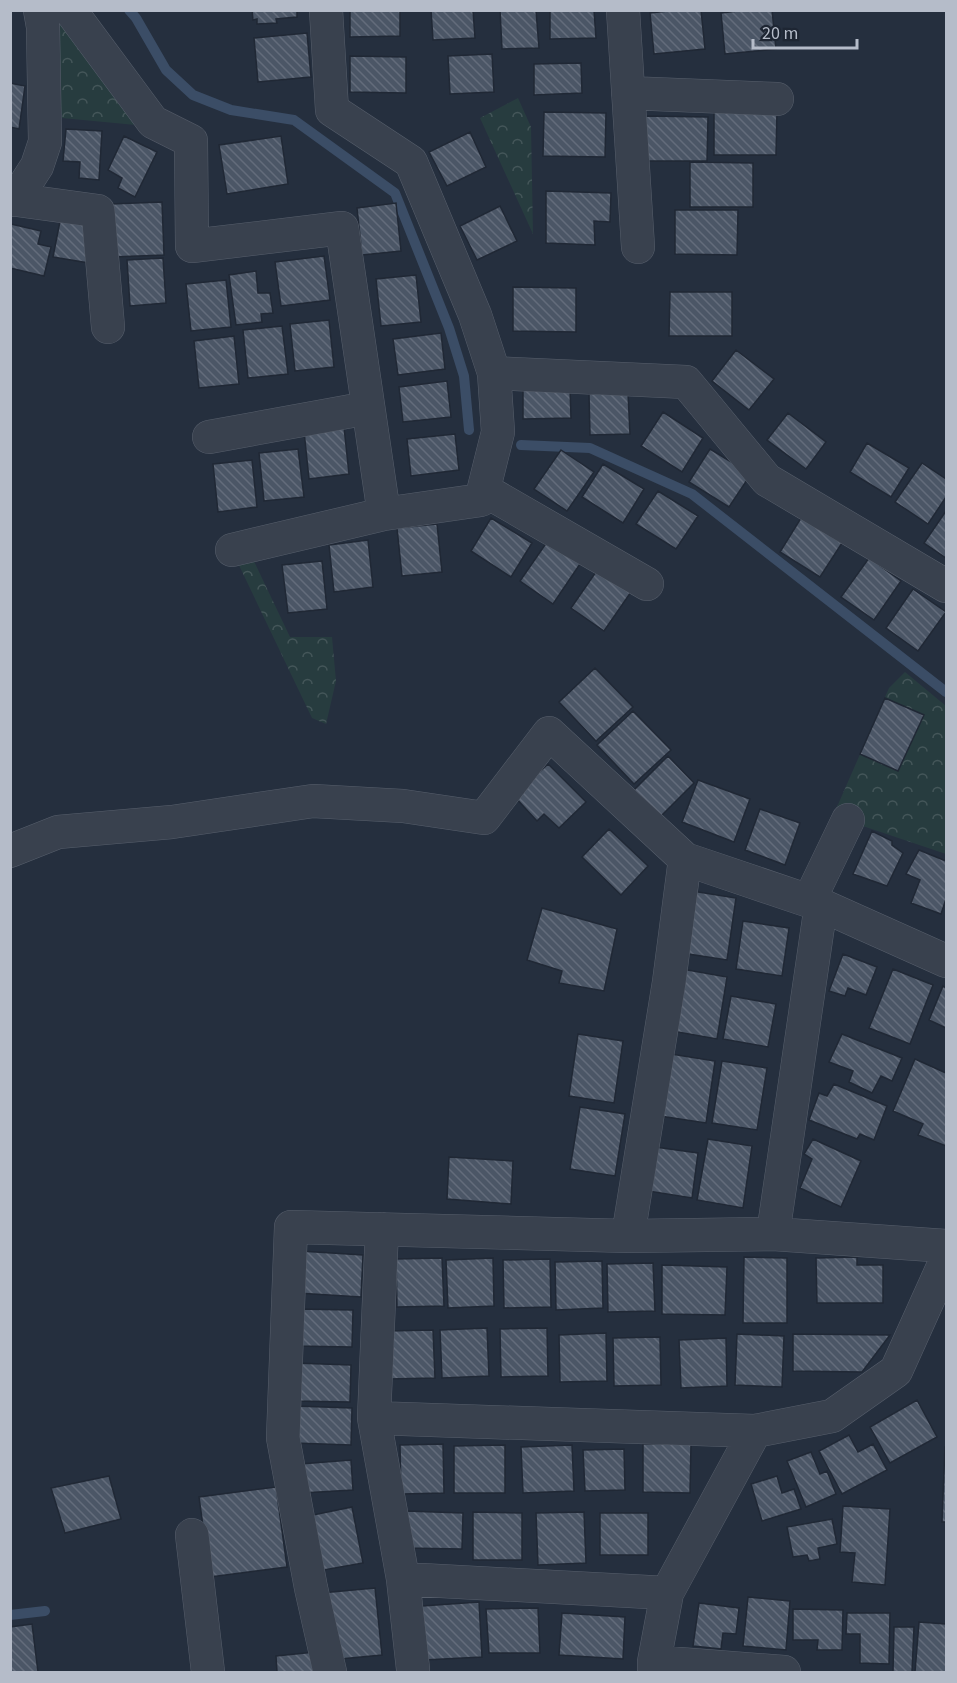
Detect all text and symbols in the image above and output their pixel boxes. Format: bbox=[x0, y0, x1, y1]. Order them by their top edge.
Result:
scale bar bbox=[753, 12, 856, 50]
text: 20 m bbox=[762, 21, 798, 46]

